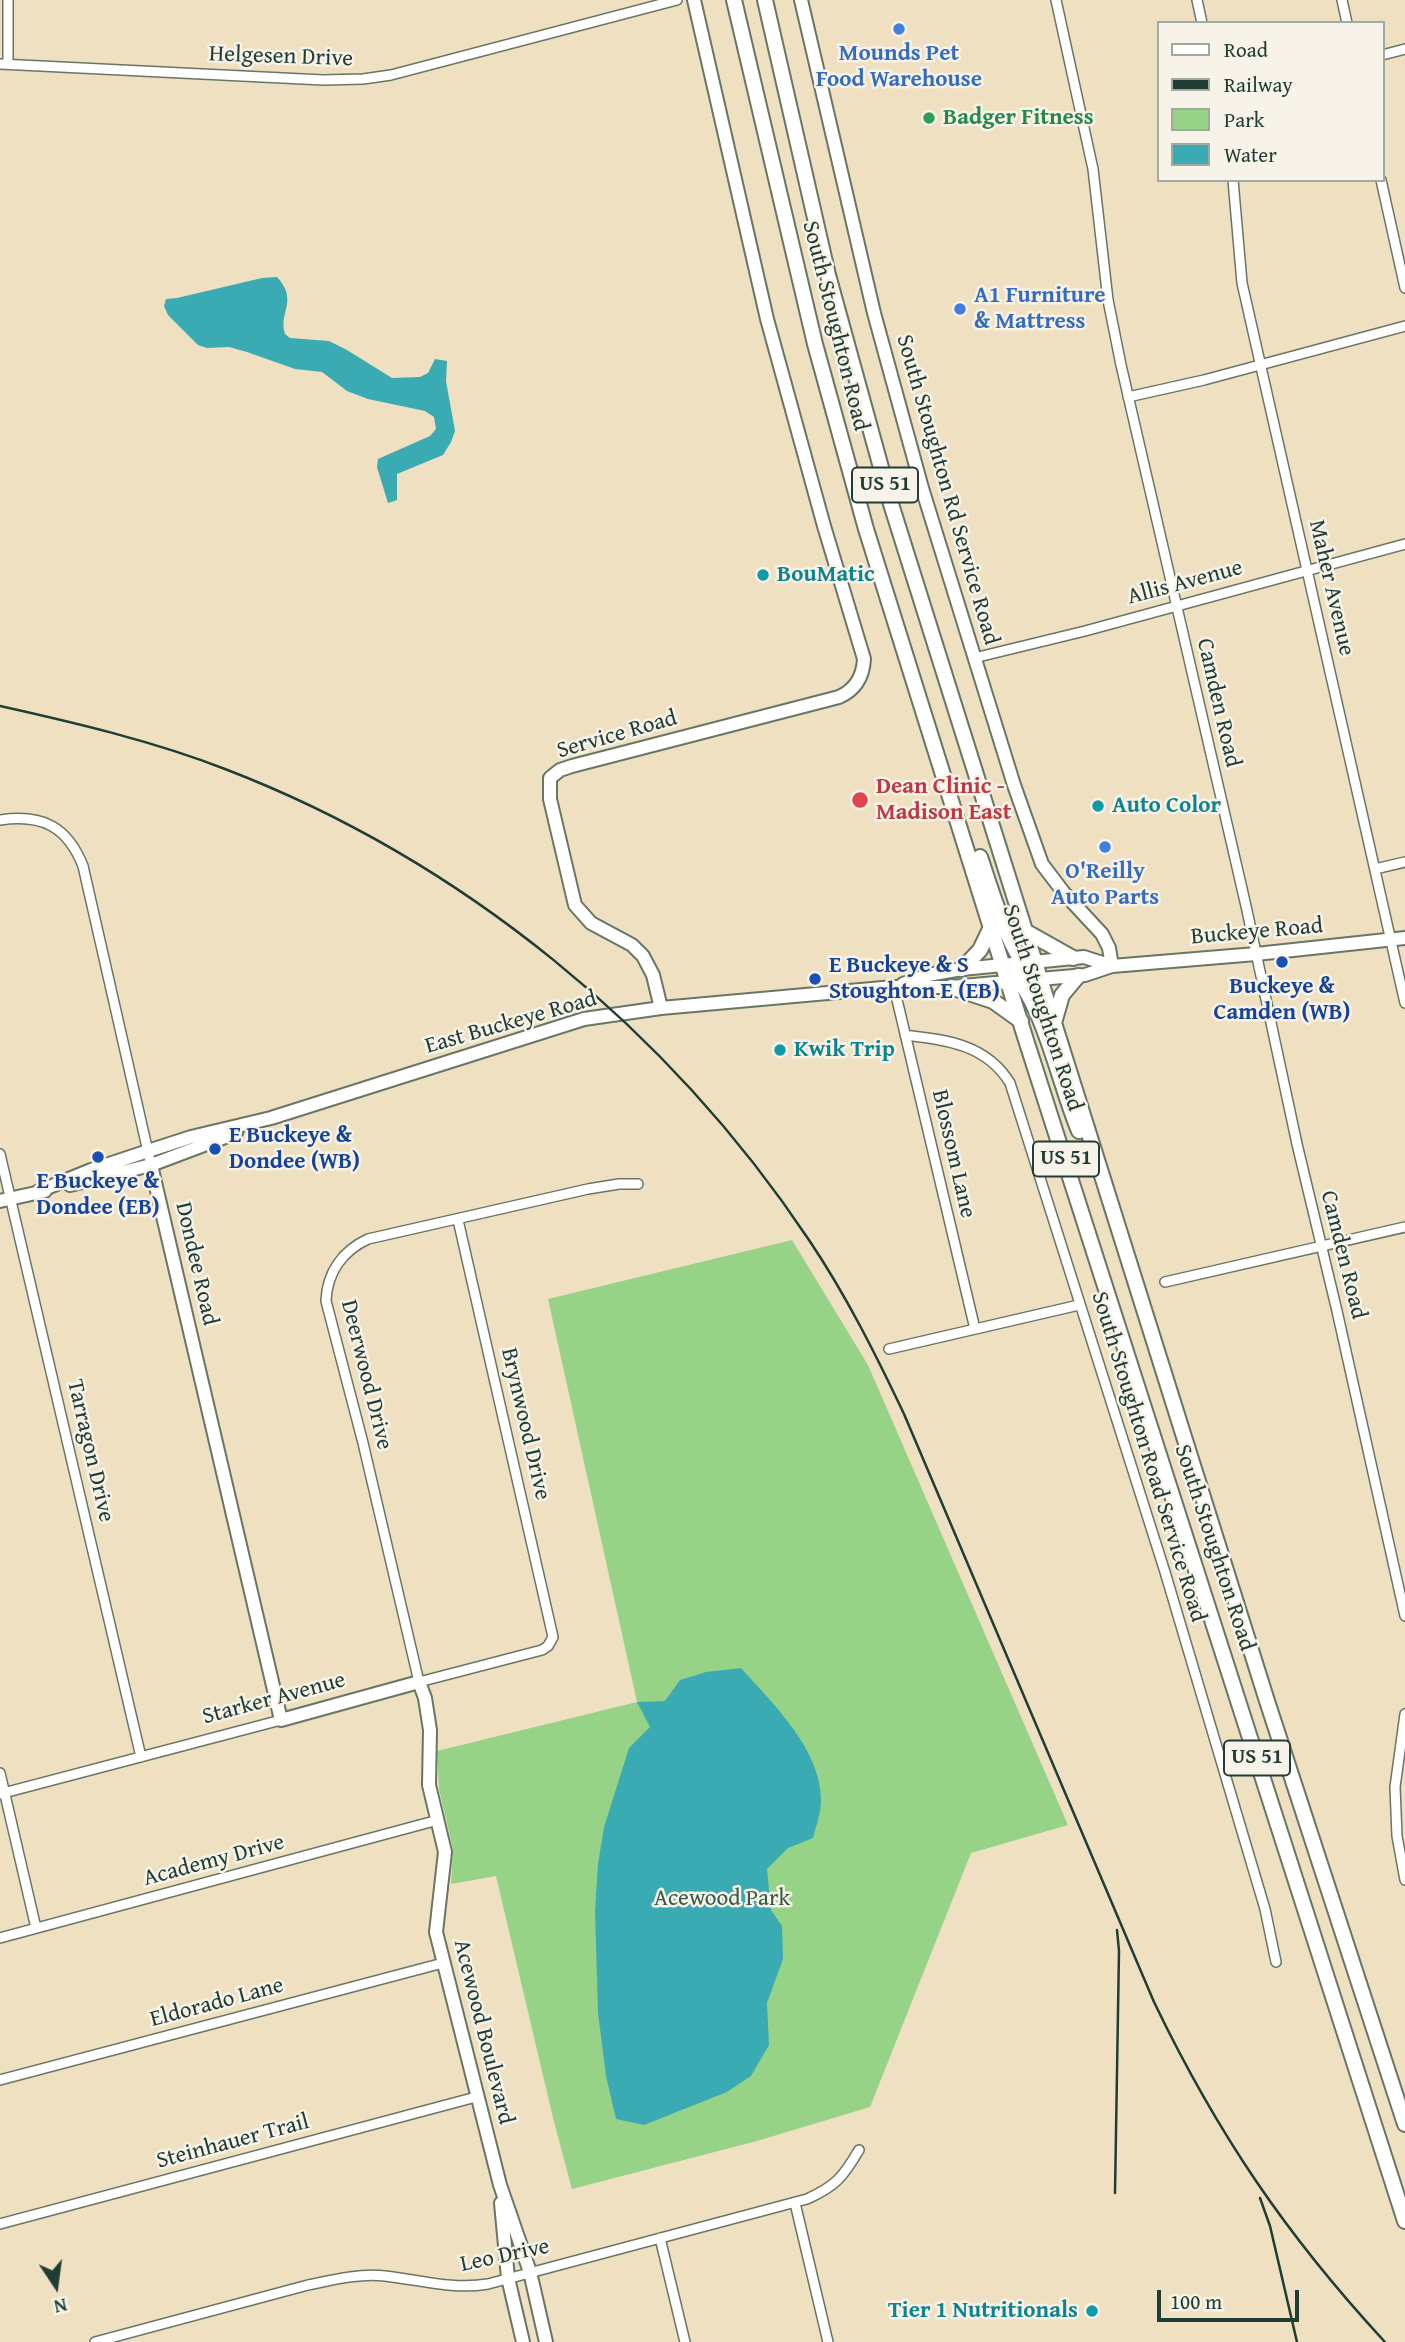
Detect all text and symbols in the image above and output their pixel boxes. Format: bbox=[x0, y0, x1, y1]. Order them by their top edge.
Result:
marker: Mounds Pet Food Warehouse bbox=[891, 21, 907, 37]
legend bbox=[1156, 21, 1384, 182]
text: Road bbox=[1224, 34, 1268, 65]
place label: Mounds Pet Food Warehouse bbox=[816, 40, 982, 94]
street label: Helgesen Drive bbox=[208, 41, 354, 73]
text: Railway bbox=[1224, 69, 1293, 100]
place label: Badger Fitness bbox=[943, 104, 1094, 132]
text: Park bbox=[1224, 104, 1265, 135]
marker: Badger Fitness bbox=[921, 110, 937, 126]
text: Water bbox=[1224, 139, 1277, 170]
street label: South Stoughton Road bbox=[796, 218, 874, 434]
place label: A1 Furniture & Mattress bbox=[974, 282, 1105, 336]
marker: A1 Furniture & Mattress bbox=[952, 301, 968, 317]
street label: South Stoughton Rd Service Road bbox=[889, 332, 1005, 648]
road number: US 51 bbox=[852, 468, 918, 503]
street label: Maher Avenue bbox=[1302, 517, 1360, 659]
street label: Allis Avenue bbox=[1124, 554, 1246, 612]
place label: BouMatic bbox=[777, 561, 875, 589]
marker: BouMatic bbox=[755, 567, 771, 583]
street label: Camden Road bbox=[1190, 636, 1246, 770]
street label: Service Road bbox=[554, 705, 680, 765]
place label: Dean Clinic - Madison East bbox=[876, 773, 1011, 827]
marker: Dean Clinic - Madison East bbox=[850, 790, 870, 810]
place label: Auto Color bbox=[1112, 792, 1221, 820]
marker: Auto Color bbox=[1090, 798, 1106, 814]
marker: O'Reilly Auto Parts bbox=[1097, 839, 1113, 855]
place label: O'Reilly Auto Parts bbox=[1051, 858, 1159, 912]
street label: South Stoughton Road bbox=[996, 901, 1088, 1115]
street label: Buckeye Road bbox=[1190, 912, 1324, 952]
place label: E Buckeye & S Stoughton E (EB) bbox=[829, 952, 1000, 1006]
marker: Buckeye & Camden (WB) bbox=[1274, 954, 1290, 970]
marker: E Buckeye & S Stoughton E (EB) bbox=[807, 971, 823, 987]
place label: Buckeye & Camden (WB) bbox=[1214, 973, 1350, 1027]
street label: East Buckeye Road bbox=[422, 985, 600, 1061]
place label: Kwik Trip bbox=[794, 1036, 895, 1064]
marker: Kwik Trip bbox=[772, 1042, 788, 1058]
street label: Blossom Lane bbox=[925, 1087, 981, 1221]
place label: E Buckeye & Dondee (WB) bbox=[229, 1122, 360, 1176]
marker: E Buckeye & Dondee (WB) bbox=[207, 1141, 223, 1157]
road number: US 51 bbox=[1033, 1142, 1099, 1176]
marker: E Buckeye & Dondee (EB) bbox=[90, 1149, 106, 1165]
place label: E Buckeye & Dondee (EB) bbox=[36, 1168, 160, 1222]
street label: Camden Road bbox=[1314, 1188, 1372, 1322]
street label: Dondee Road bbox=[168, 1200, 224, 1328]
street label: South Stoughton Road Service Road bbox=[1085, 1288, 1211, 1626]
street label: Deerwood Drive bbox=[334, 1297, 398, 1453]
street label: Brynwood Drive bbox=[494, 1345, 556, 1503]
street label: Tarragon Drive bbox=[60, 1377, 120, 1525]
street label: South Stoughton Road bbox=[1168, 1441, 1260, 1655]
street label: Starker Avenue bbox=[199, 1667, 349, 1731]
road number: US 51 bbox=[1224, 1740, 1290, 1776]
street label: Academy Drive bbox=[140, 1829, 288, 1893]
park label: Acewood Park bbox=[654, 1885, 790, 1913]
street label: Acewood Boulevard bbox=[447, 1937, 519, 2127]
street label: Eldorado Lane bbox=[147, 1972, 287, 2034]
street label: Steinhauer Trail bbox=[154, 2108, 312, 2176]
street label: Leo Drive bbox=[458, 2233, 552, 2279]
north arrow bbox=[21, 2251, 91, 2321]
scale bar bbox=[1160, 2276, 1302, 2320]
text: 100 m bbox=[1170, 2286, 1222, 2317]
text: N bbox=[51, 2291, 70, 2322]
place label: Tier 1 Nutritionals bbox=[888, 2297, 1078, 2325]
marker: Tier 1 Nutritionals bbox=[1084, 2303, 1100, 2319]

